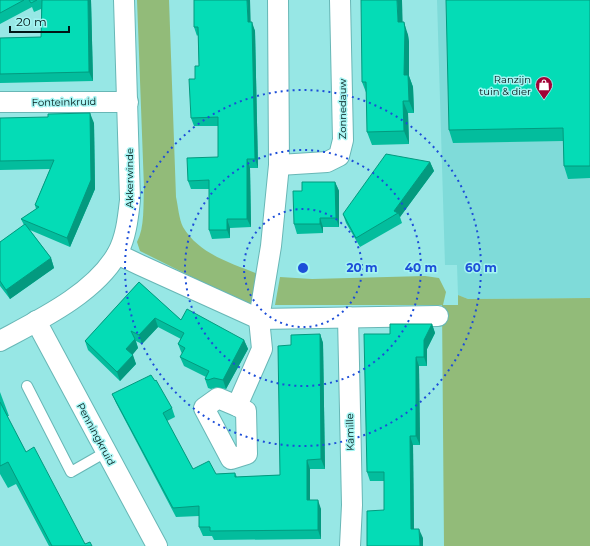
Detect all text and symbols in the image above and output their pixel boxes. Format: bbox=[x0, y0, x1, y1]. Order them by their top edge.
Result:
scale bar bbox=[10, 8, 69, 34]
text: 20 m bbox=[16, 14, 47, 29]
place label: Ranzijn tuin & dier bbox=[479, 73, 531, 98]
shop icon: Ranzijn tuin & dier bbox=[534, 75, 554, 100]
street label: Zonnedauw bbox=[336, 79, 349, 139]
street label: Fonteinkruid bbox=[32, 95, 96, 109]
street label: Akkerwinde bbox=[123, 148, 136, 208]
text: 20 m bbox=[346, 260, 378, 275]
text: 40 m bbox=[405, 260, 437, 275]
text: 60 m bbox=[465, 260, 497, 275]
centre of rings bbox=[296, 261, 310, 275]
street label: Penningkruid bbox=[74, 400, 118, 468]
street label: Kamille bbox=[343, 413, 357, 451]

